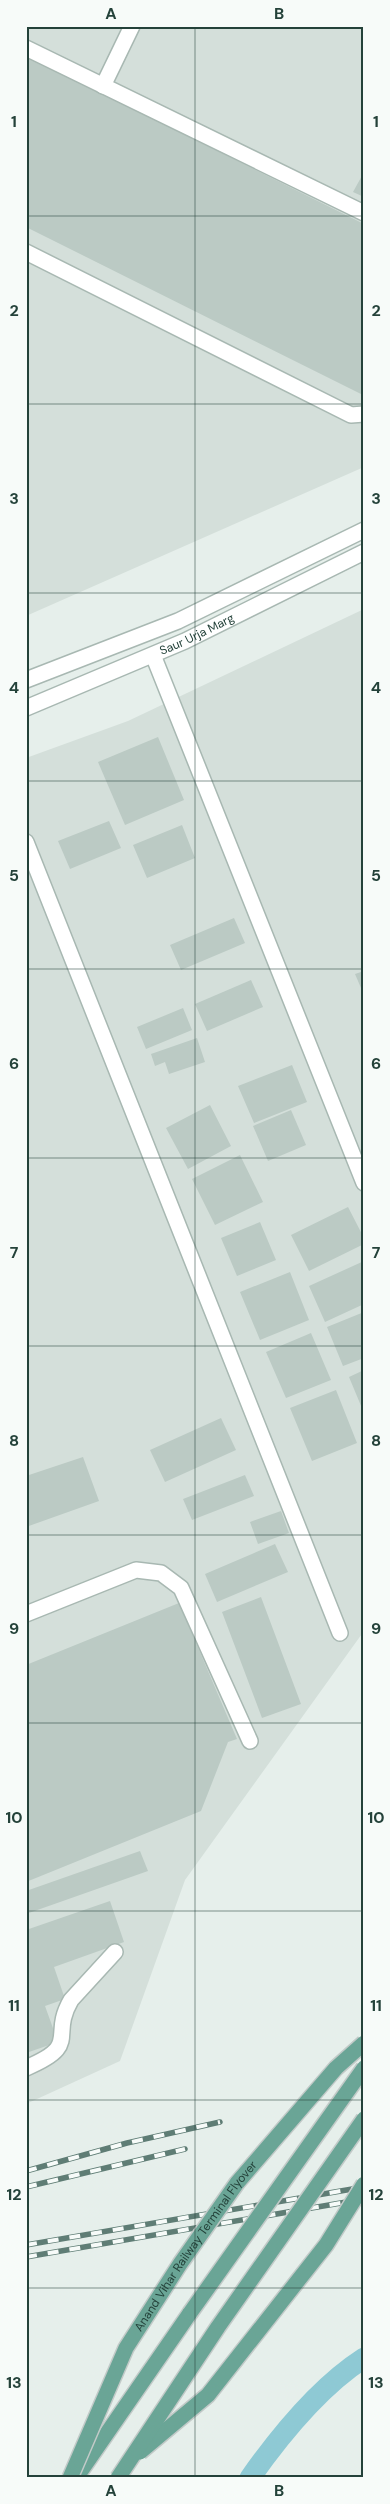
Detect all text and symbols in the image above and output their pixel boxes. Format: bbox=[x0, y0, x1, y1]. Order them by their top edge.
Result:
text: A bbox=[105, 3, 117, 24]
text: B bbox=[274, 3, 284, 24]
text: 1 bbox=[11, 111, 17, 132]
text: 1 bbox=[373, 111, 379, 132]
text: 2 bbox=[9, 300, 19, 321]
text: 2 bbox=[371, 300, 381, 321]
text: 3 bbox=[9, 488, 19, 509]
text: 3 bbox=[371, 488, 381, 509]
street label: Saur Urja Marg bbox=[157, 610, 237, 659]
text: 4 bbox=[9, 677, 19, 698]
text: 4 bbox=[371, 677, 381, 698]
text: 5 bbox=[9, 865, 19, 886]
text: 5 bbox=[371, 865, 381, 886]
text: 6 bbox=[9, 1053, 19, 1074]
text: 6 bbox=[371, 1053, 381, 1074]
text: 7 bbox=[10, 1242, 19, 1263]
text: 7 bbox=[372, 1242, 381, 1263]
text: 8 bbox=[9, 1430, 19, 1451]
text: 8 bbox=[371, 1430, 381, 1451]
text: 9 bbox=[9, 1618, 19, 1639]
text: 9 bbox=[371, 1618, 381, 1639]
text: 10 bbox=[5, 1807, 23, 1828]
text: 10 bbox=[367, 1807, 385, 1828]
text: 11 bbox=[8, 1995, 20, 2016]
text: 11 bbox=[370, 1995, 382, 2016]
street label: Anand Vihar Railway Terminal Flyover bbox=[131, 2157, 261, 2334]
text: 12 bbox=[6, 2184, 22, 2205]
text: 12 bbox=[368, 2184, 384, 2205]
text: 13 bbox=[6, 2372, 22, 2393]
text: 13 bbox=[368, 2372, 384, 2393]
text: A bbox=[105, 2480, 117, 2501]
text: B bbox=[274, 2480, 284, 2501]

